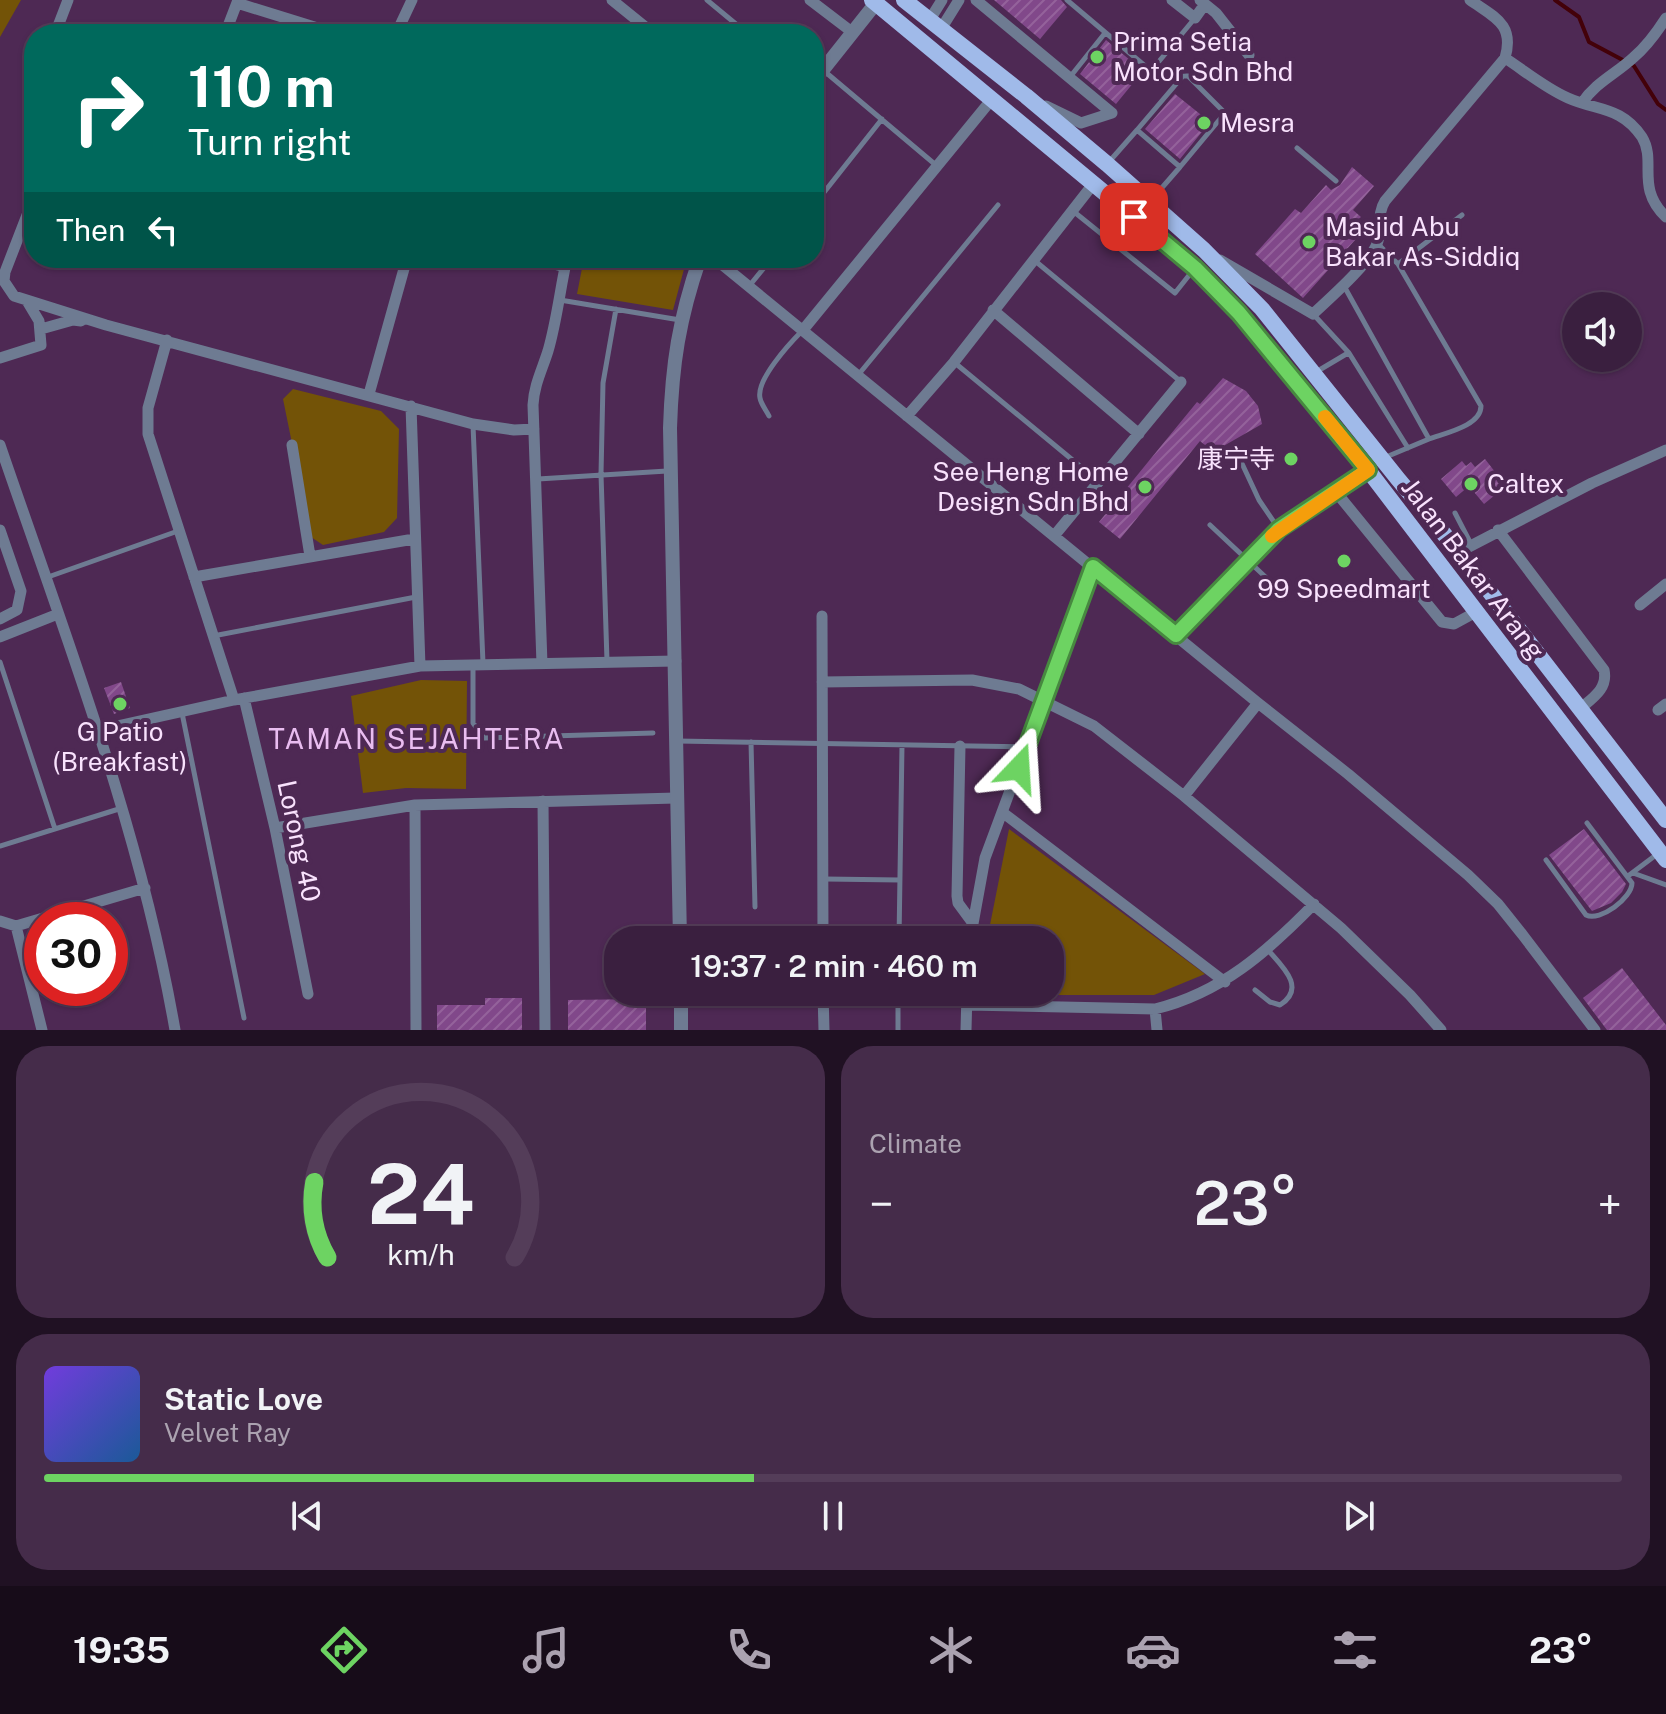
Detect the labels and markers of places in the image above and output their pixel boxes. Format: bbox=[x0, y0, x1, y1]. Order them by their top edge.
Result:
place label: Prima Setia Motor Sdn Bhd bbox=[1113, 26, 1293, 87]
marker: Prima Setia Motor Sdn Bhd bbox=[1088, 48, 1106, 66]
place label: Mesra bbox=[1220, 107, 1295, 138]
marker: Mesra bbox=[1195, 114, 1213, 132]
pin bbox=[1100, 183, 1168, 251]
place label: Masjid Abu Bakar As-Siddiq bbox=[1325, 211, 1520, 272]
marker: Masjid Abu Bakar As-Siddiq bbox=[1300, 233, 1318, 251]
place label: 康宁寺 bbox=[1197, 443, 1275, 474]
marker: 康宁寺 bbox=[1282, 450, 1300, 468]
place label: See Heng Home Design Sdn Bhd bbox=[932, 456, 1129, 517]
place label: Caltex bbox=[1487, 468, 1564, 499]
marker: Caltex bbox=[1462, 475, 1480, 493]
marker: See Heng Home Design Sdn Bhd bbox=[1136, 478, 1154, 496]
marker: 99 Speedmart bbox=[1335, 552, 1353, 570]
place label: 99 Speedmart bbox=[1257, 573, 1431, 604]
marker: G Patio (Breakfast) bbox=[111, 695, 129, 713]
place label: G Patio (Breakfast) bbox=[53, 716, 187, 777]

